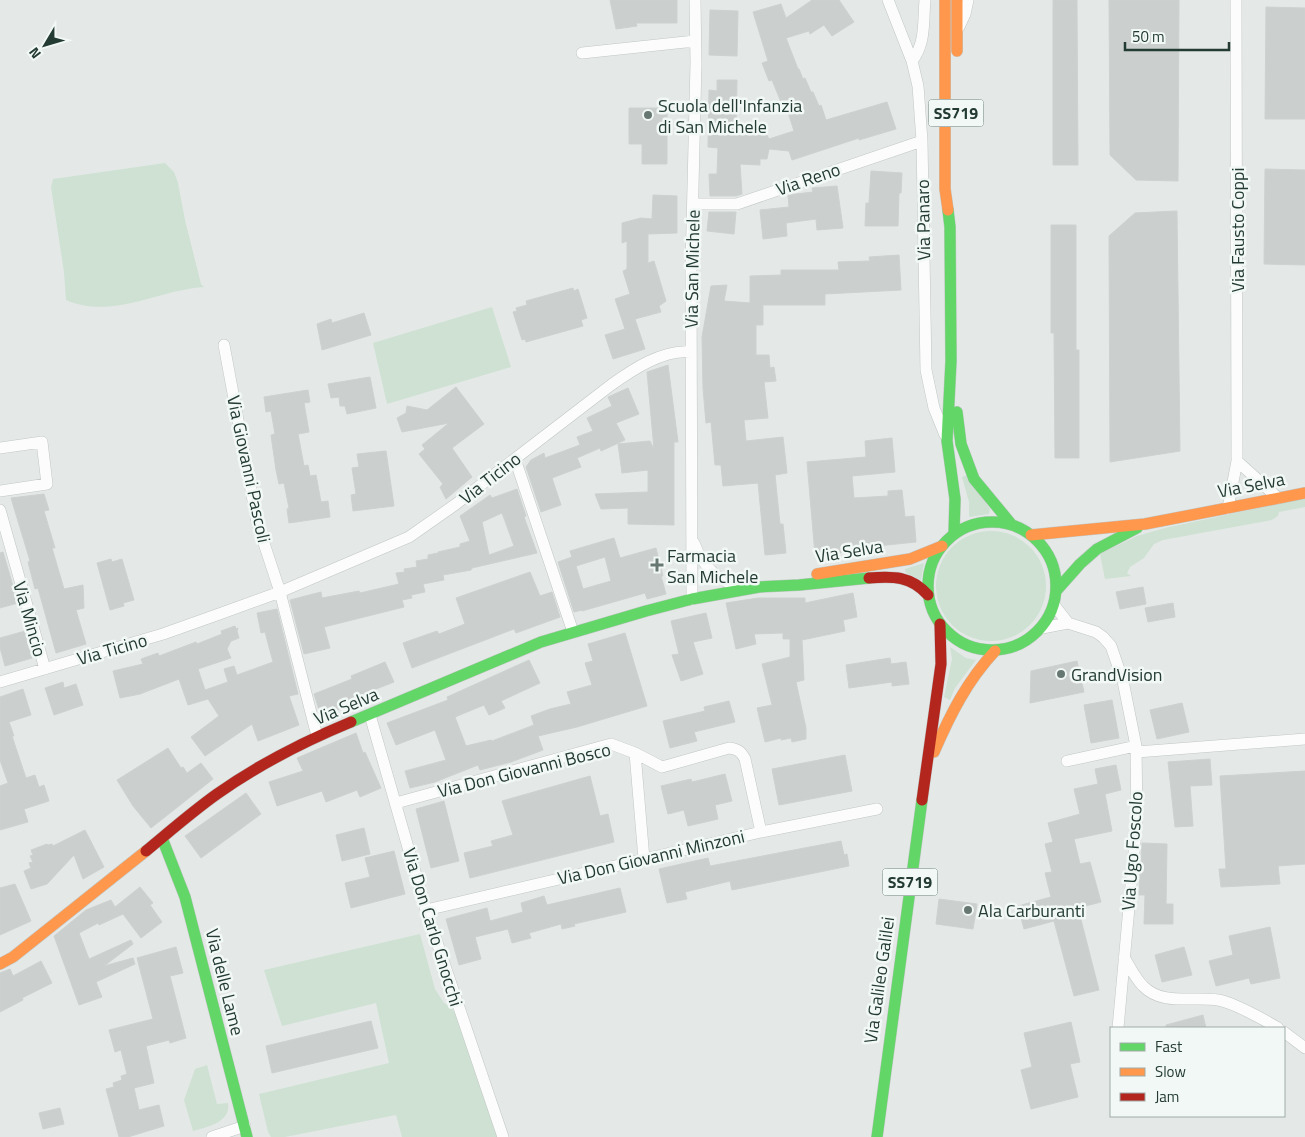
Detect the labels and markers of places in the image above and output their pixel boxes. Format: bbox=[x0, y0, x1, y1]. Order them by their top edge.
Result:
place label: Scuola dell'Infanzia di San Michele bbox=[658, 92, 802, 140]
marker: Scuola dell'Infanzia di San Michele bbox=[642, 109, 654, 121]
place label: Farmacia San Michele bbox=[667, 542, 758, 590]
marker: Farmacia San Michele bbox=[651, 559, 663, 571]
place label: GrandVision bbox=[1071, 661, 1162, 688]
marker: GrandVision bbox=[1055, 668, 1067, 680]
place label: Ala Carburanti bbox=[978, 897, 1085, 924]
marker: Ala Carburanti bbox=[962, 904, 974, 916]

